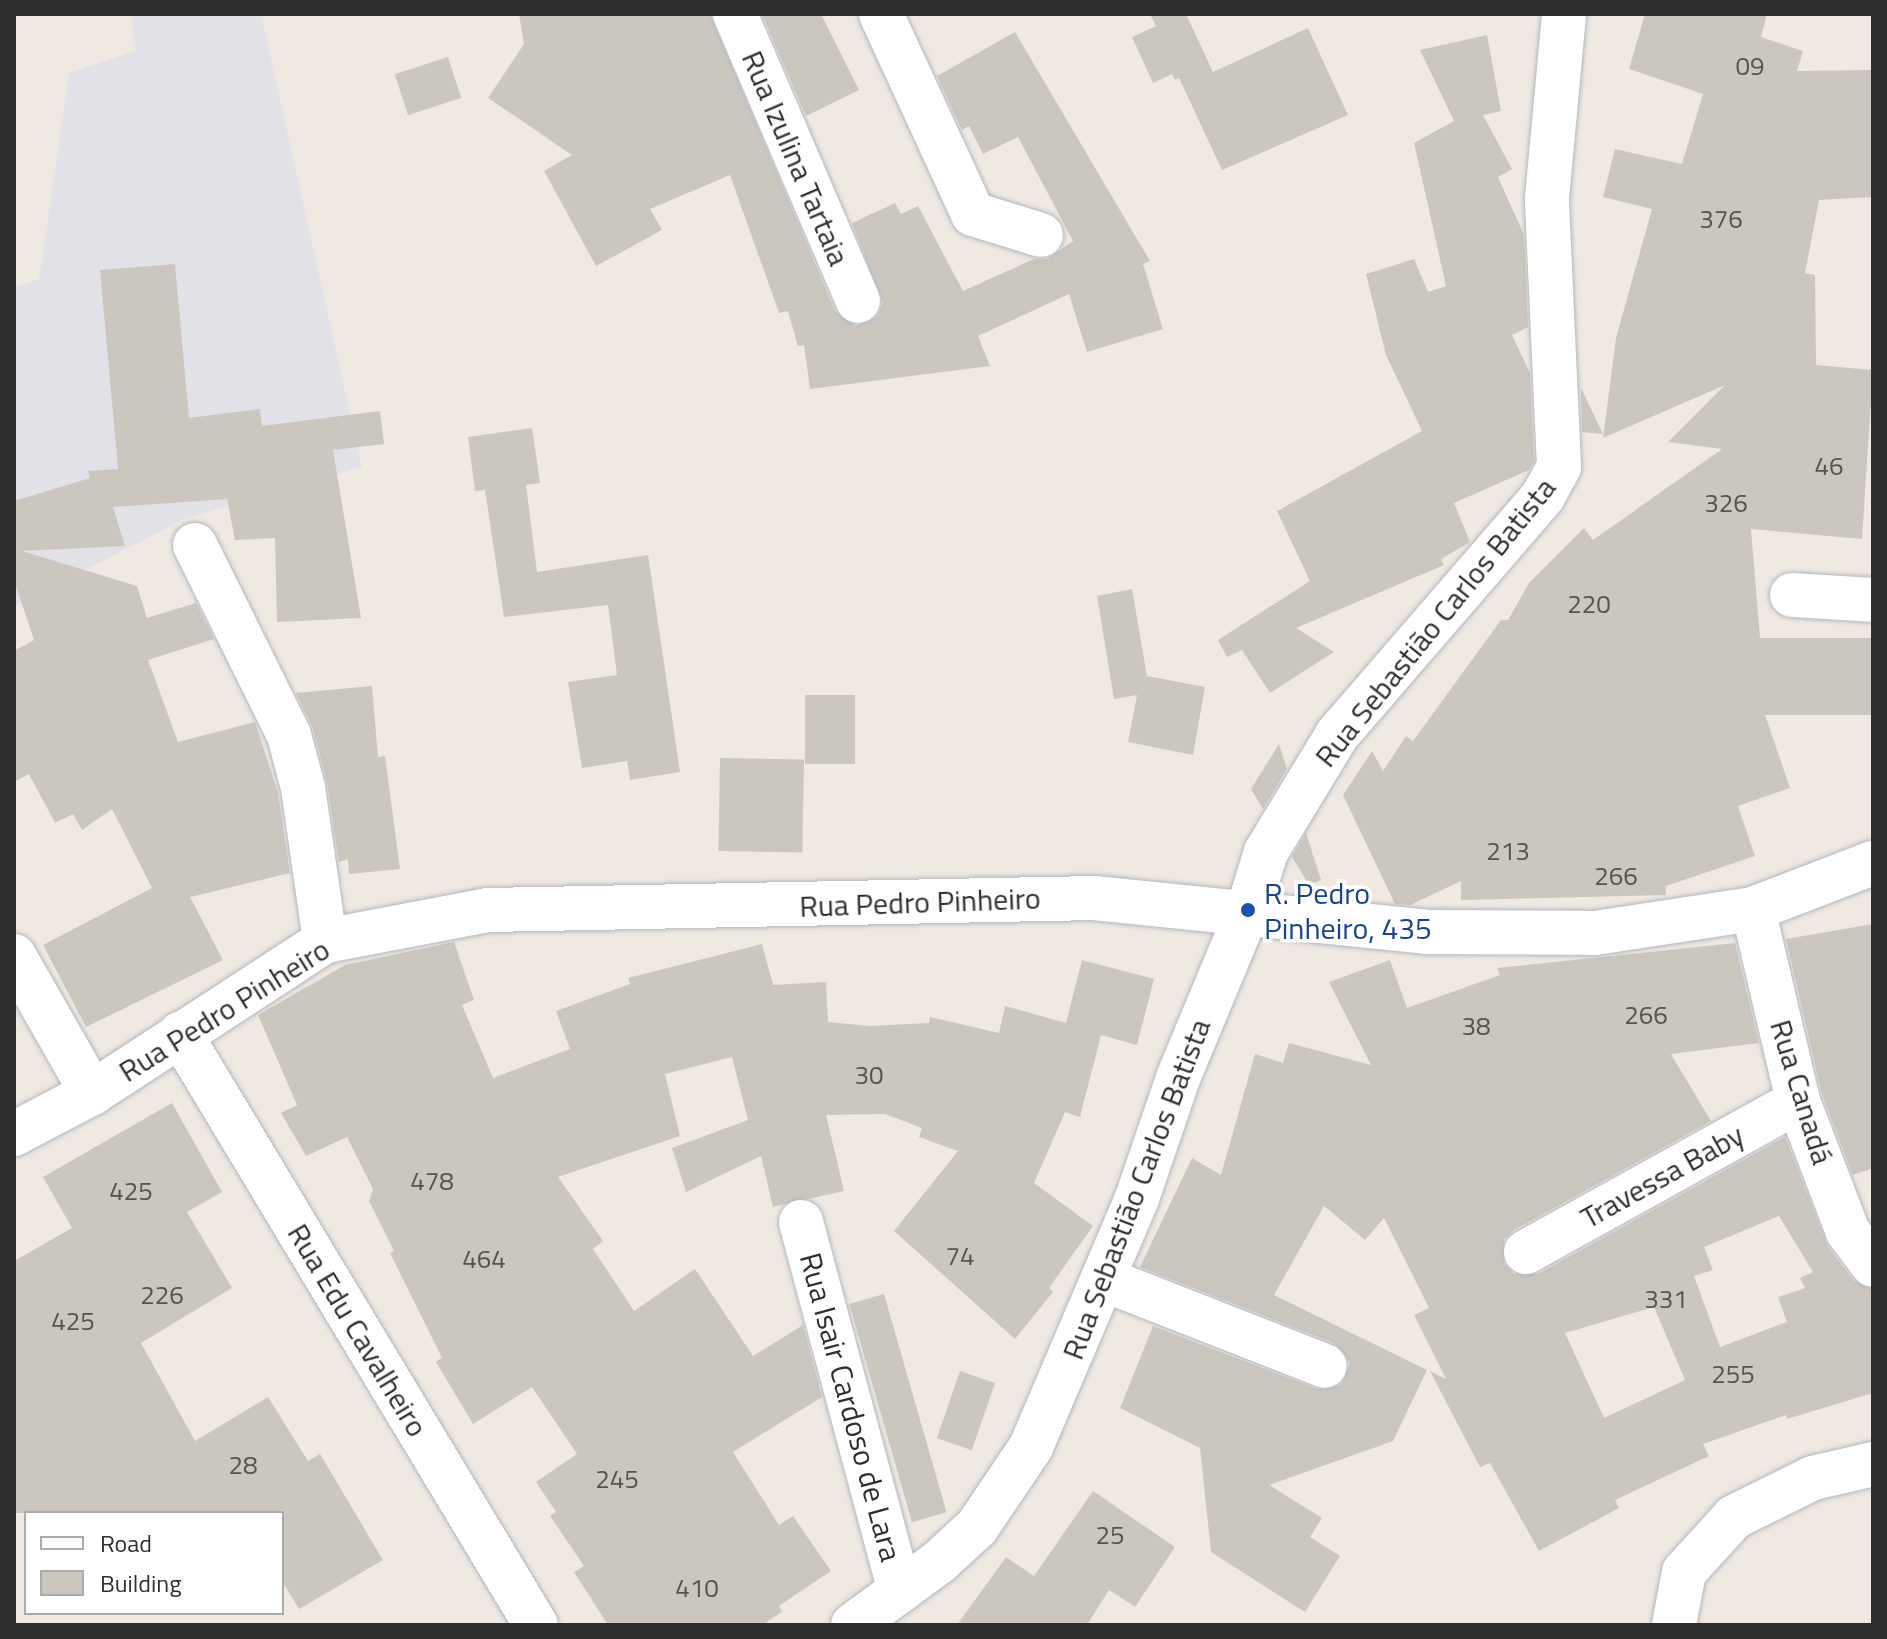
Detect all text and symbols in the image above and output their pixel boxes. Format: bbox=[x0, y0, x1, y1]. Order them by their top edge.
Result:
street label: Rua Izulina Tartaia bbox=[735, 45, 857, 271]
house number: 09 bbox=[1735, 50, 1765, 82]
house number: 376 bbox=[1699, 203, 1743, 235]
house number: 46 bbox=[1814, 450, 1844, 482]
street label: Rua Sebastião Carlos Batista bbox=[1307, 470, 1563, 774]
house number: 326 bbox=[1704, 487, 1748, 519]
house number: 220 bbox=[1567, 588, 1611, 620]
house number: 213 bbox=[1486, 835, 1530, 867]
house number: 266 bbox=[1594, 860, 1638, 892]
place label: R. Pedro Pinheiro, 435 bbox=[1264, 875, 1432, 946]
street label: Rua Pedro Pinheiro bbox=[799, 880, 1041, 924]
marker: R. Pedro Pinheiro, 435 bbox=[1239, 901, 1257, 919]
street label: Rua Pedro Pinheiro bbox=[112, 931, 336, 1089]
house number: 266 bbox=[1624, 999, 1668, 1031]
house number: 38 bbox=[1461, 1010, 1491, 1042]
street label: Rua Sebastião Carlos Batista bbox=[1054, 1014, 1218, 1364]
street label: Rua Canadá bbox=[1763, 1015, 1841, 1169]
house number: 30 bbox=[854, 1059, 884, 1091]
street label: Travessa Baby bbox=[1574, 1116, 1750, 1236]
house number: 478 bbox=[410, 1165, 454, 1197]
house number: 425 bbox=[109, 1175, 153, 1207]
street label: Rua Edu Cavalheiro bbox=[280, 1217, 436, 1443]
house number: 74 bbox=[945, 1240, 975, 1272]
house number: 464 bbox=[462, 1243, 506, 1275]
street label: Rua Isair Cardoso de Lara bbox=[792, 1249, 910, 1565]
house number: 226 bbox=[140, 1279, 184, 1311]
house number: 331 bbox=[1644, 1283, 1688, 1315]
house number: 425 bbox=[51, 1305, 95, 1337]
house number: 255 bbox=[1711, 1358, 1755, 1390]
house number: 28 bbox=[228, 1449, 258, 1481]
house number: 245 bbox=[595, 1463, 639, 1495]
legend bbox=[24, 1511, 284, 1615]
house number: 25 bbox=[1095, 1519, 1125, 1551]
text: Road bbox=[100, 1525, 152, 1561]
text: Building bbox=[100, 1565, 182, 1601]
house number: 410 bbox=[675, 1572, 719, 1604]

